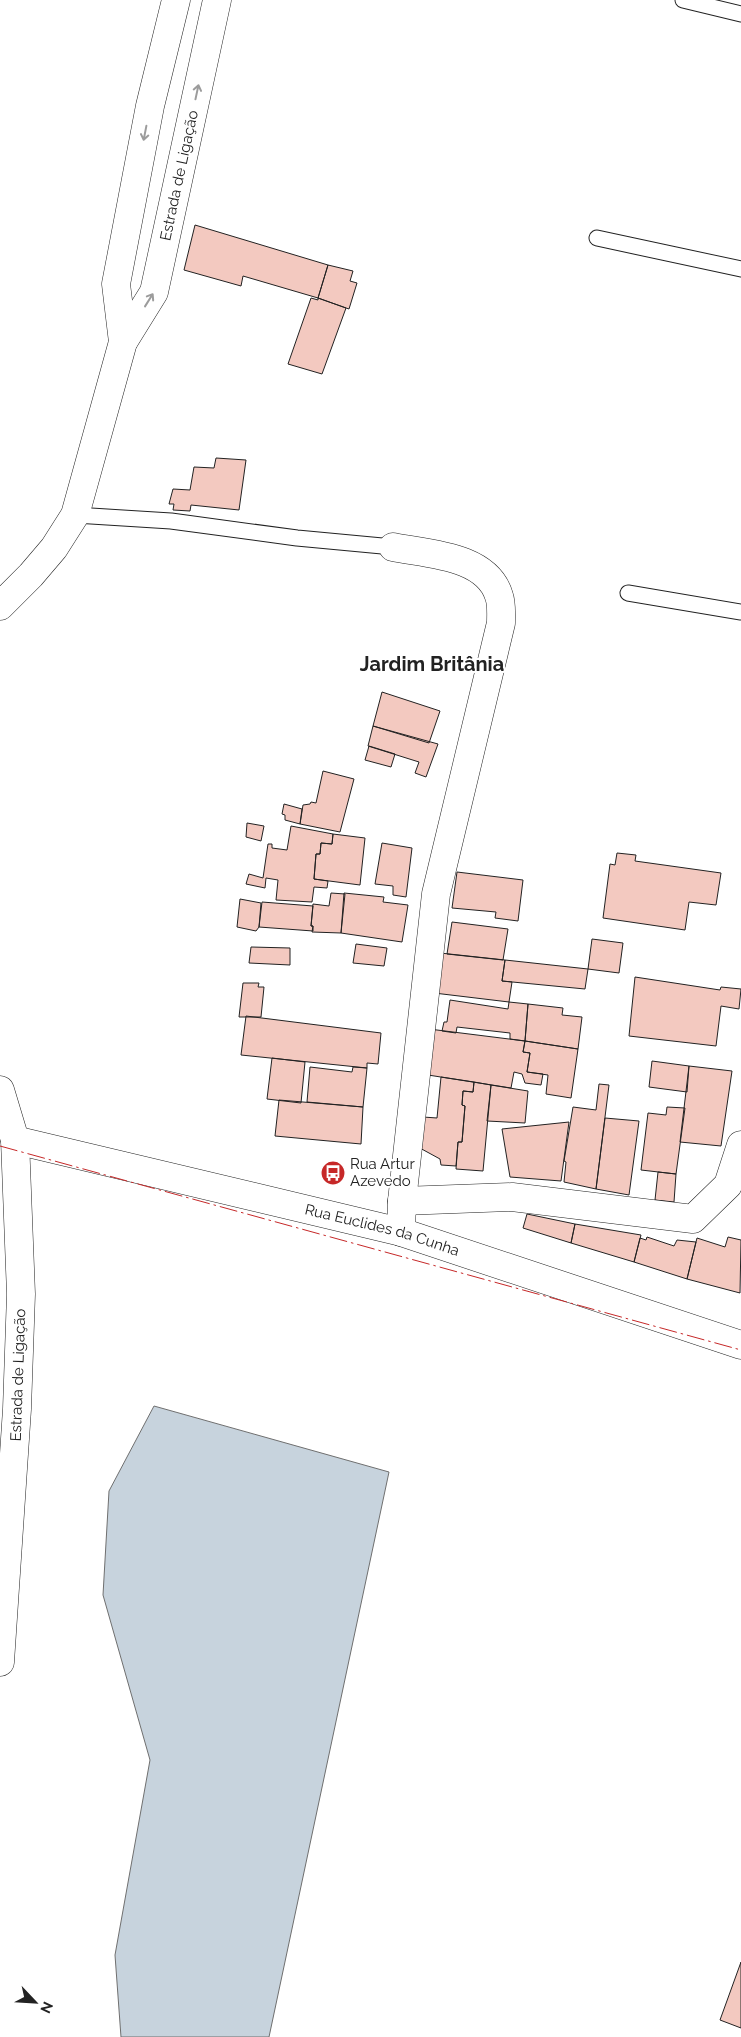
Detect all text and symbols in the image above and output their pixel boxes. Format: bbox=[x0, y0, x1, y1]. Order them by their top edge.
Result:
one-way arrow bbox=[193, 84, 202, 100]
street label: Estrada de Ligação bbox=[156, 108, 202, 242]
one-way arrow bbox=[139, 124, 149, 140]
one-way arrow bbox=[144, 294, 154, 308]
district label: Jardim Britânia bbox=[360, 652, 504, 676]
place label: Rua Artur Azevedo bbox=[350, 1155, 415, 1190]
bus stop icon: Rua Artur Azevedo bbox=[320, 1160, 346, 1186]
street label: Rua Euclides da Cunha bbox=[303, 1200, 462, 1260]
street label: Estrada de Ligação bbox=[7, 1308, 29, 1442]
north arrow bbox=[10, 1977, 60, 2027]
text: N bbox=[37, 1999, 56, 2016]

